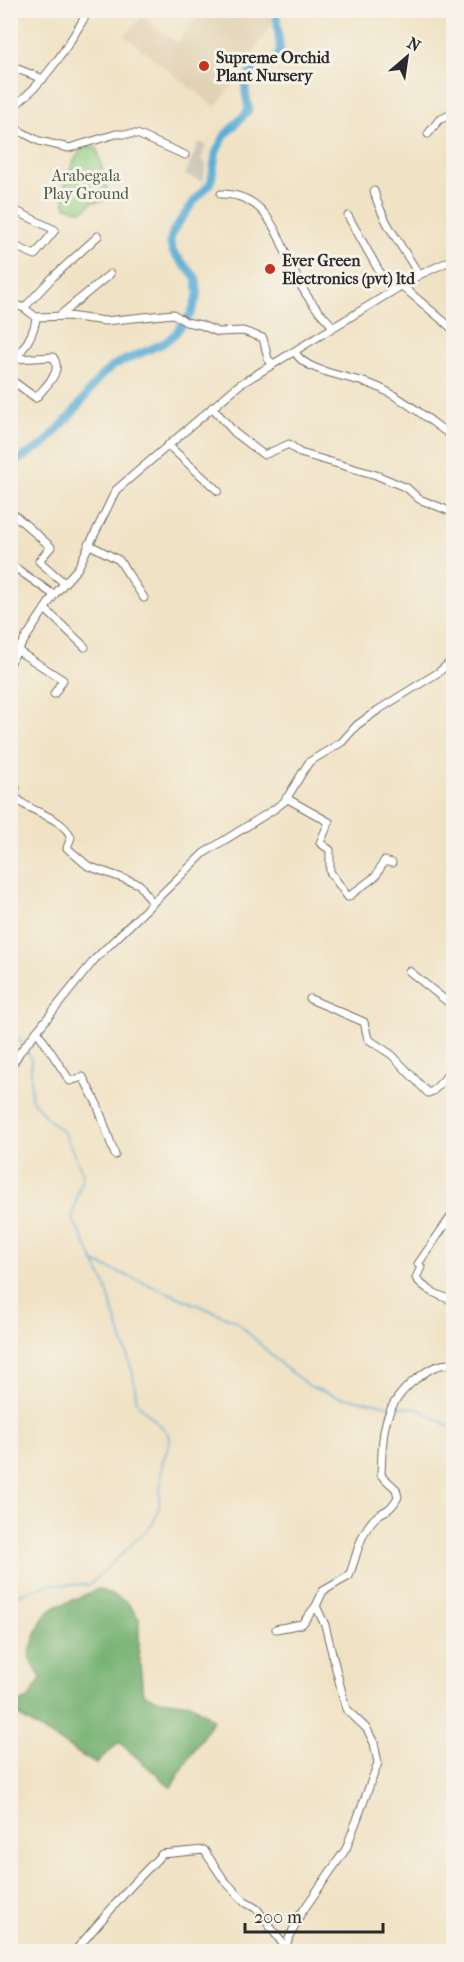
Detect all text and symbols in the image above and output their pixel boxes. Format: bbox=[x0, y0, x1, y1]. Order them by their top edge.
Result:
north arrow bbox=[377, 27, 437, 87]
text: N bbox=[404, 33, 425, 56]
place label: Supreme Orchid Plant Nursery bbox=[216, 48, 331, 86]
marker: Supreme Orchid Plant Nursery bbox=[197, 59, 211, 73]
park label: Arabegala Play Ground bbox=[43, 166, 129, 203]
place label: Ever Green Electronics (pvt) ltd bbox=[282, 251, 416, 289]
marker: Ever Green Electronics (pvt) ltd bbox=[263, 262, 277, 276]
scale bar bbox=[245, 1896, 383, 1934]
text: 200 m bbox=[254, 1907, 302, 1928]

